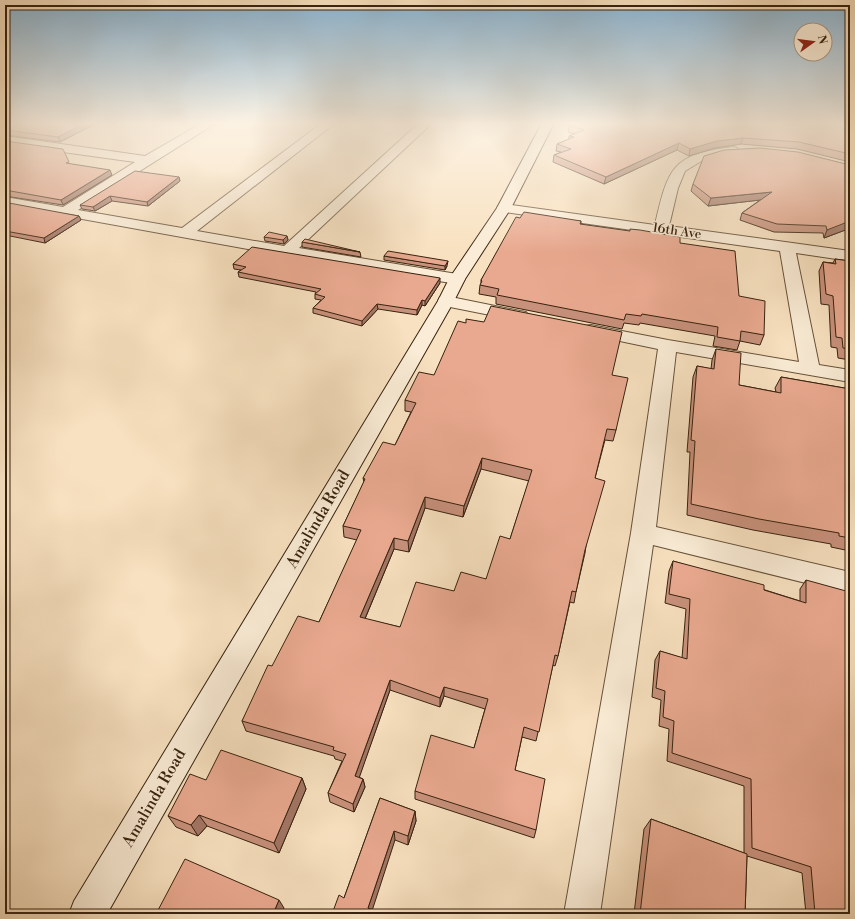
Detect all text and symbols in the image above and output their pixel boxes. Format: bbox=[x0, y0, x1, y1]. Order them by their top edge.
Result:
north arrow bbox=[793, 22, 833, 62]
text: N bbox=[814, 34, 830, 46]
street label: 16th Ave bbox=[651, 220, 703, 242]
street label: Amalinda Road bbox=[281, 466, 354, 573]
street label: Amalinda Road bbox=[117, 745, 190, 852]

